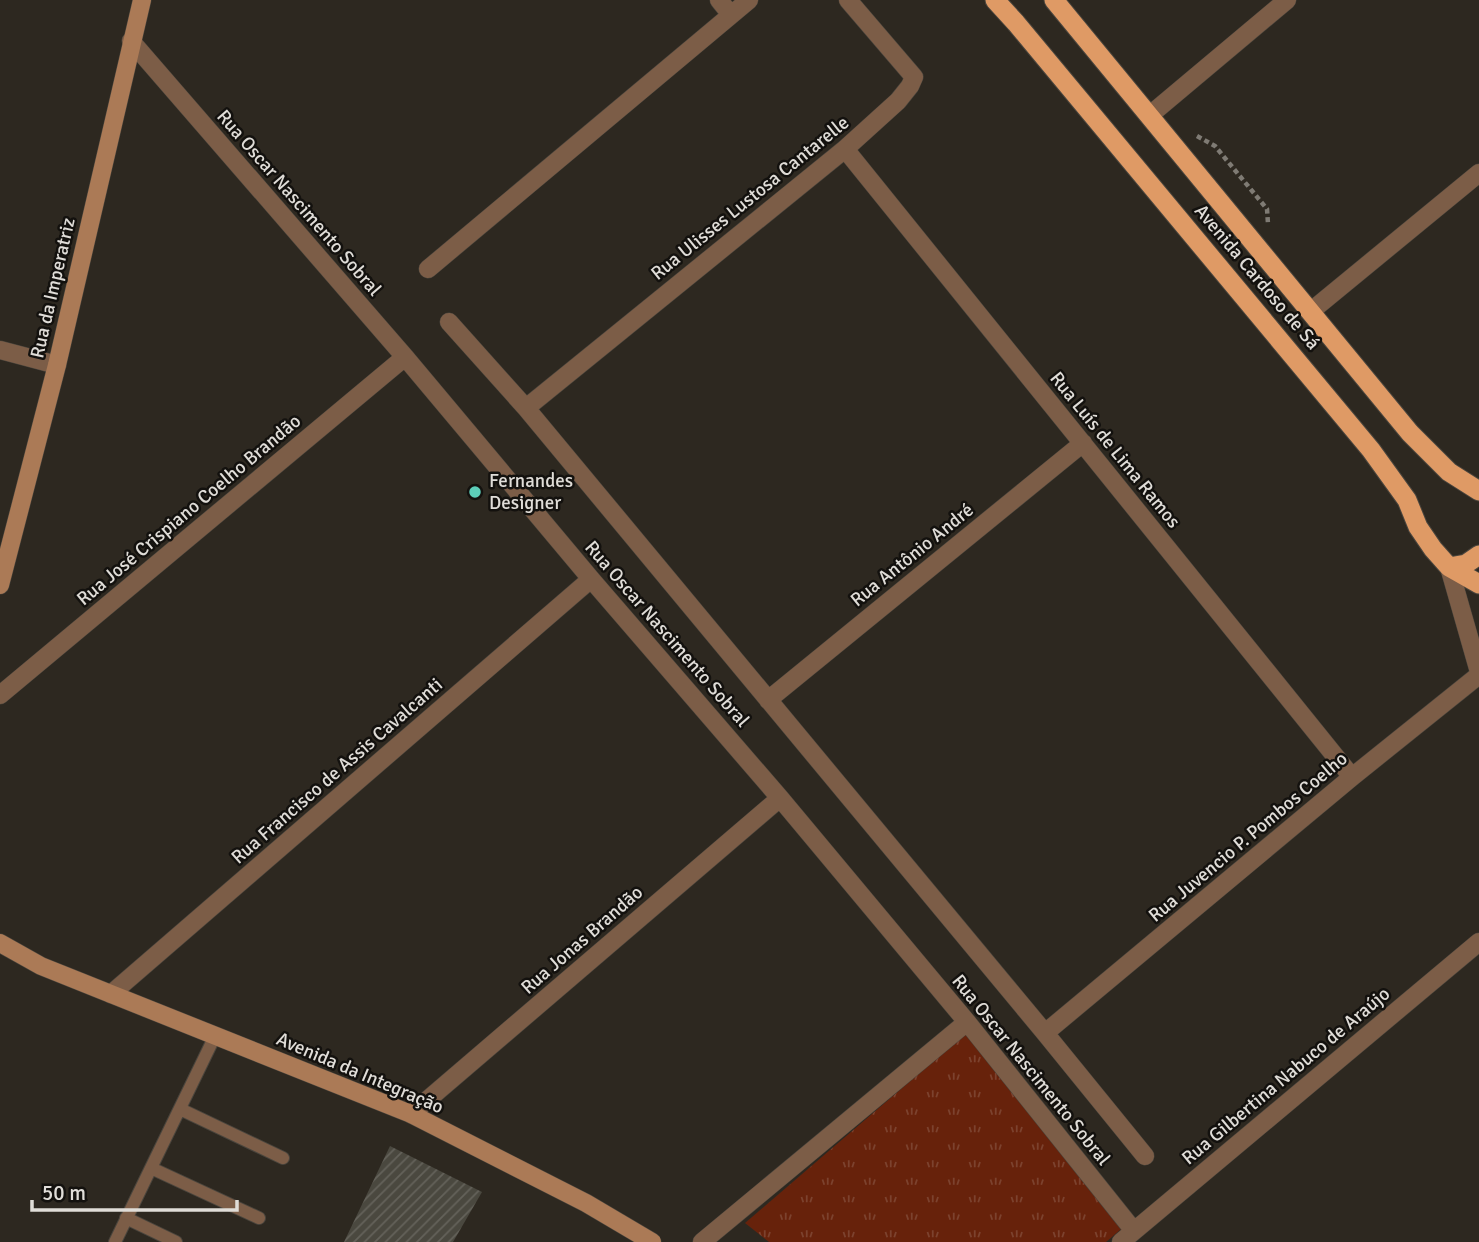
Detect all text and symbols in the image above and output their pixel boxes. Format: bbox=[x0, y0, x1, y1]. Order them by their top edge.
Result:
street label: Rua Oscar Nascimento Sobral bbox=[212, 105, 386, 301]
street label: Rua Ulisses Lustosa Cantarelle bbox=[646, 111, 854, 285]
street label: Avenida Cardoso de Sá bbox=[1189, 199, 1325, 355]
street label: Rua da Imperatriz bbox=[25, 215, 81, 361]
street label: Rua Luís de Lima Ramos bbox=[1045, 367, 1185, 533]
street label: Rua José Crispiano Coelho Brandão bbox=[72, 409, 306, 611]
place label: Fernandes Designer bbox=[489, 469, 573, 515]
marker: Fernandes Designer bbox=[467, 484, 483, 500]
street label: Rua Antônio André bbox=[846, 498, 978, 612]
street label: Rua Oscar Nascimento Sobral bbox=[580, 536, 754, 732]
street label: Rua Francisco de Assis Cavalcanti bbox=[227, 673, 447, 869]
street label: Rua Juvencio P. Pombos Coelho bbox=[1144, 747, 1352, 927]
street label: Rua Jonas Brandão bbox=[516, 880, 648, 999]
street label: Rua Oscar Nascimento Sobral bbox=[946, 970, 1116, 1170]
street label: Rua Gilbertina Nabuco de Araújo bbox=[1177, 982, 1395, 1170]
street label: Avenida da Integração bbox=[273, 1027, 447, 1119]
scale bar bbox=[32, 1168, 236, 1212]
text: 50 m bbox=[42, 1180, 86, 1206]

